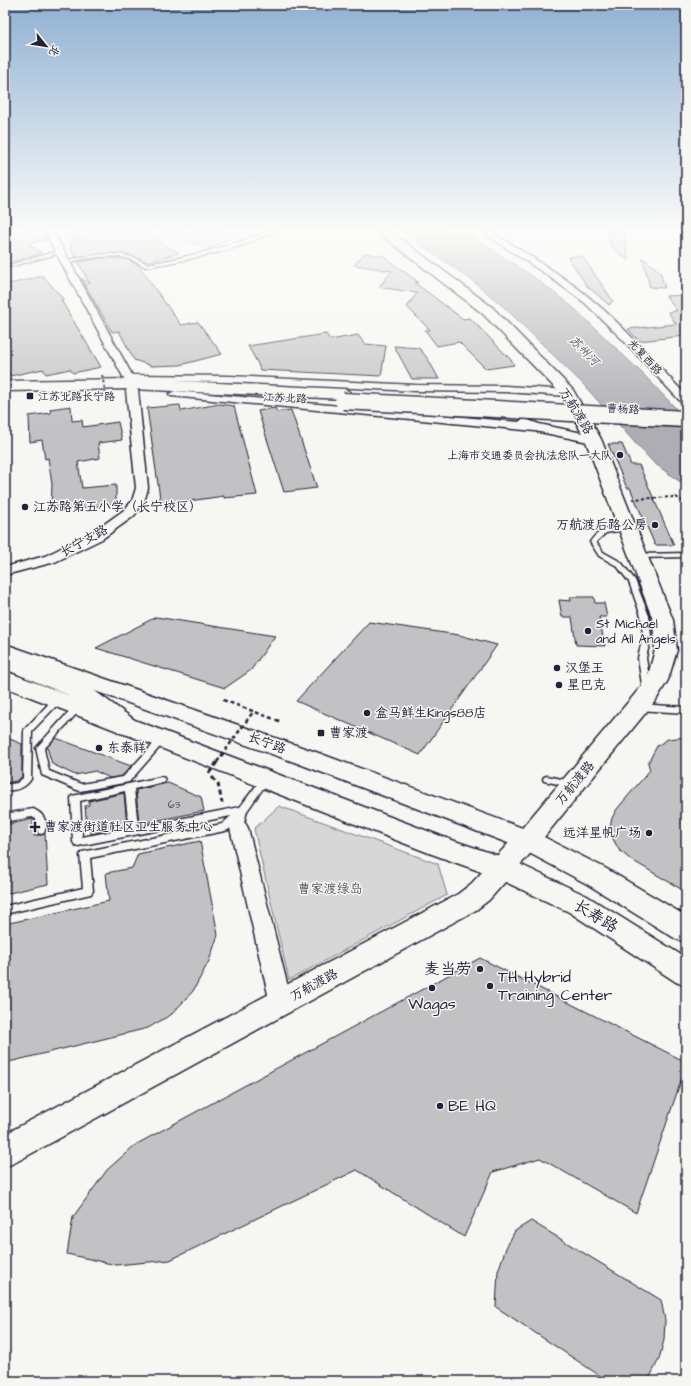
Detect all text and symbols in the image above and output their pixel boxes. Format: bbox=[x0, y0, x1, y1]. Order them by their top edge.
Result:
north arrow bbox=[26, 26, 66, 66]
text: 北 bbox=[45, 42, 63, 59]
water label: 苏州河 bbox=[565, 332, 604, 371]
street label: 光复西路 bbox=[625, 336, 665, 378]
street label: 万航渡路 bbox=[555, 384, 597, 438]
place label: 江苏北路长宁路 bbox=[38, 389, 115, 404]
street label: 江苏北路 bbox=[263, 389, 307, 407]
marker: 江苏北路长宁路 bbox=[25, 391, 35, 401]
street label: 曹杨路 bbox=[606, 401, 640, 417]
place label: 上海市交通委员会执法总队一大队 bbox=[447, 448, 612, 463]
marker: 上海市交通委员会执法总队一大队 bbox=[615, 450, 625, 460]
place label: 江苏路第五小学（长宁校区） bbox=[33, 498, 202, 516]
marker: 江苏路第五小学（长宁校区） bbox=[20, 502, 30, 512]
place label: 万航渡后路公房 bbox=[556, 516, 647, 534]
marker: 万航渡后路公房 bbox=[650, 520, 660, 530]
street label: 长宁支路 bbox=[57, 521, 111, 561]
place label: St Michael and All Angels bbox=[596, 615, 676, 649]
marker: St Michael and All Angels bbox=[583, 626, 593, 636]
place label: 汉堡王 bbox=[565, 659, 604, 677]
marker: 汉堡王 bbox=[552, 663, 562, 673]
place label: 星巴克 bbox=[567, 676, 606, 694]
marker: 星巴克 bbox=[554, 680, 564, 690]
place label: 盒马鲜生Kings88店 bbox=[375, 704, 486, 723]
marker: 盒马鲜生Kings88店 bbox=[362, 708, 372, 718]
place label: 曹家渡 bbox=[329, 724, 368, 742]
street label: 长宁路 bbox=[246, 728, 288, 758]
marker: 曹家渡 bbox=[316, 728, 326, 738]
place label: 东泰祥 bbox=[107, 739, 146, 757]
marker: 东泰祥 bbox=[94, 743, 104, 753]
street label: 万航渡路 bbox=[551, 757, 599, 809]
house number: 63 bbox=[168, 797, 181, 812]
place label: 曹家渡街道社区卫生服务中心 bbox=[44, 818, 213, 836]
marker: 曹家渡街道社区卫生服务中心 bbox=[29, 821, 41, 833]
place label: 远洋星帆广场 bbox=[563, 824, 641, 842]
marker: 远洋星帆广场 bbox=[644, 828, 654, 838]
park label: 曹家渡绿岛 bbox=[297, 880, 363, 898]
street label: 长寿路 bbox=[570, 894, 622, 938]
place label: 麦当劳 bbox=[424, 958, 472, 980]
marker: 麦当劳 bbox=[475, 964, 485, 974]
street label: 万航渡路 bbox=[287, 965, 341, 1005]
place label: TH Hybrid Training Center bbox=[498, 966, 613, 1007]
marker: TH Hybrid Training Center bbox=[485, 981, 495, 991]
marker: Wagas bbox=[427, 983, 437, 993]
place label: Wagas bbox=[408, 993, 456, 1016]
place label: BE HQ bbox=[448, 1095, 496, 1117]
marker: BE HQ bbox=[435, 1101, 445, 1111]

